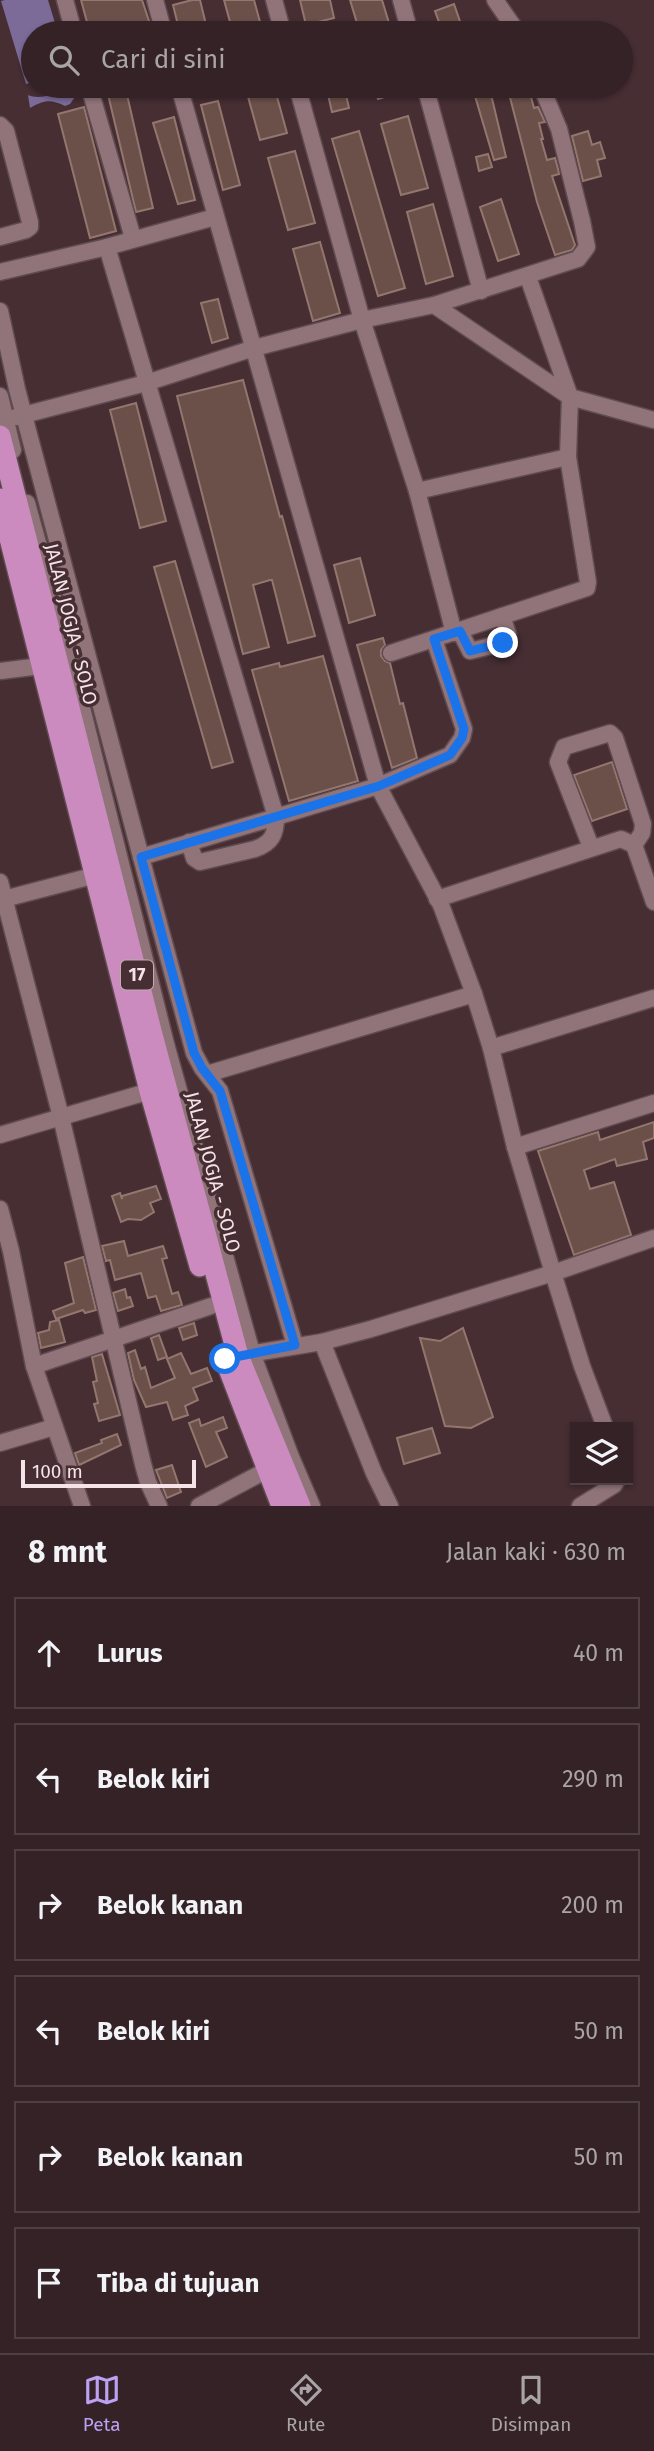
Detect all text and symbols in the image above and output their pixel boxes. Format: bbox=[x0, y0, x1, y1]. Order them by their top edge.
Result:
search box bbox=[21, 21, 633, 98]
icon: search bbox=[45, 41, 83, 79]
text: Cari di sini bbox=[101, 44, 226, 75]
street label: JALAN JOGJA - SOLO bbox=[40, 541, 102, 707]
route end bbox=[487, 627, 518, 658]
road number: 17 bbox=[121, 960, 153, 990]
street label: JALAN JOGJA - SOLO bbox=[180, 1089, 246, 1255]
route start bbox=[209, 1343, 240, 1374]
map controls bbox=[570, 1422, 633, 1485]
button: layers bbox=[570, 1422, 633, 1485]
scale bar bbox=[21, 1457, 196, 1489]
text: 100 m bbox=[32, 1460, 83, 1483]
text: 8 mnt bbox=[28, 1534, 107, 1570]
text: Jalan kaki · 630 m bbox=[446, 1538, 626, 1566]
icon: ahead bbox=[30, 1634, 68, 1672]
text: Lurus bbox=[97, 1638, 163, 1669]
text: 40 m bbox=[573, 1639, 624, 1667]
icon: left bbox=[30, 1760, 68, 1798]
text: Belok kiri bbox=[97, 1764, 210, 1795]
text: 290 m bbox=[562, 1765, 624, 1793]
icon: right bbox=[30, 1886, 68, 1924]
text: Belok kanan bbox=[97, 1890, 243, 1921]
text: 200 m bbox=[561, 1891, 624, 1919]
icon: left bbox=[30, 2012, 68, 2050]
text: Belok kiri bbox=[97, 2016, 210, 2047]
text: 50 m bbox=[574, 2017, 624, 2045]
icon: right bbox=[30, 2138, 68, 2176]
text: Belok kanan bbox=[97, 2142, 243, 2173]
text: 50 m bbox=[574, 2143, 624, 2171]
icon: arrive bbox=[30, 2264, 68, 2302]
text: Tiba di tujuan bbox=[97, 2268, 259, 2299]
tab: Peta bbox=[83, 2371, 121, 2436]
tab: Rute bbox=[286, 2371, 325, 2436]
tab: Disimpan bbox=[491, 2371, 571, 2436]

